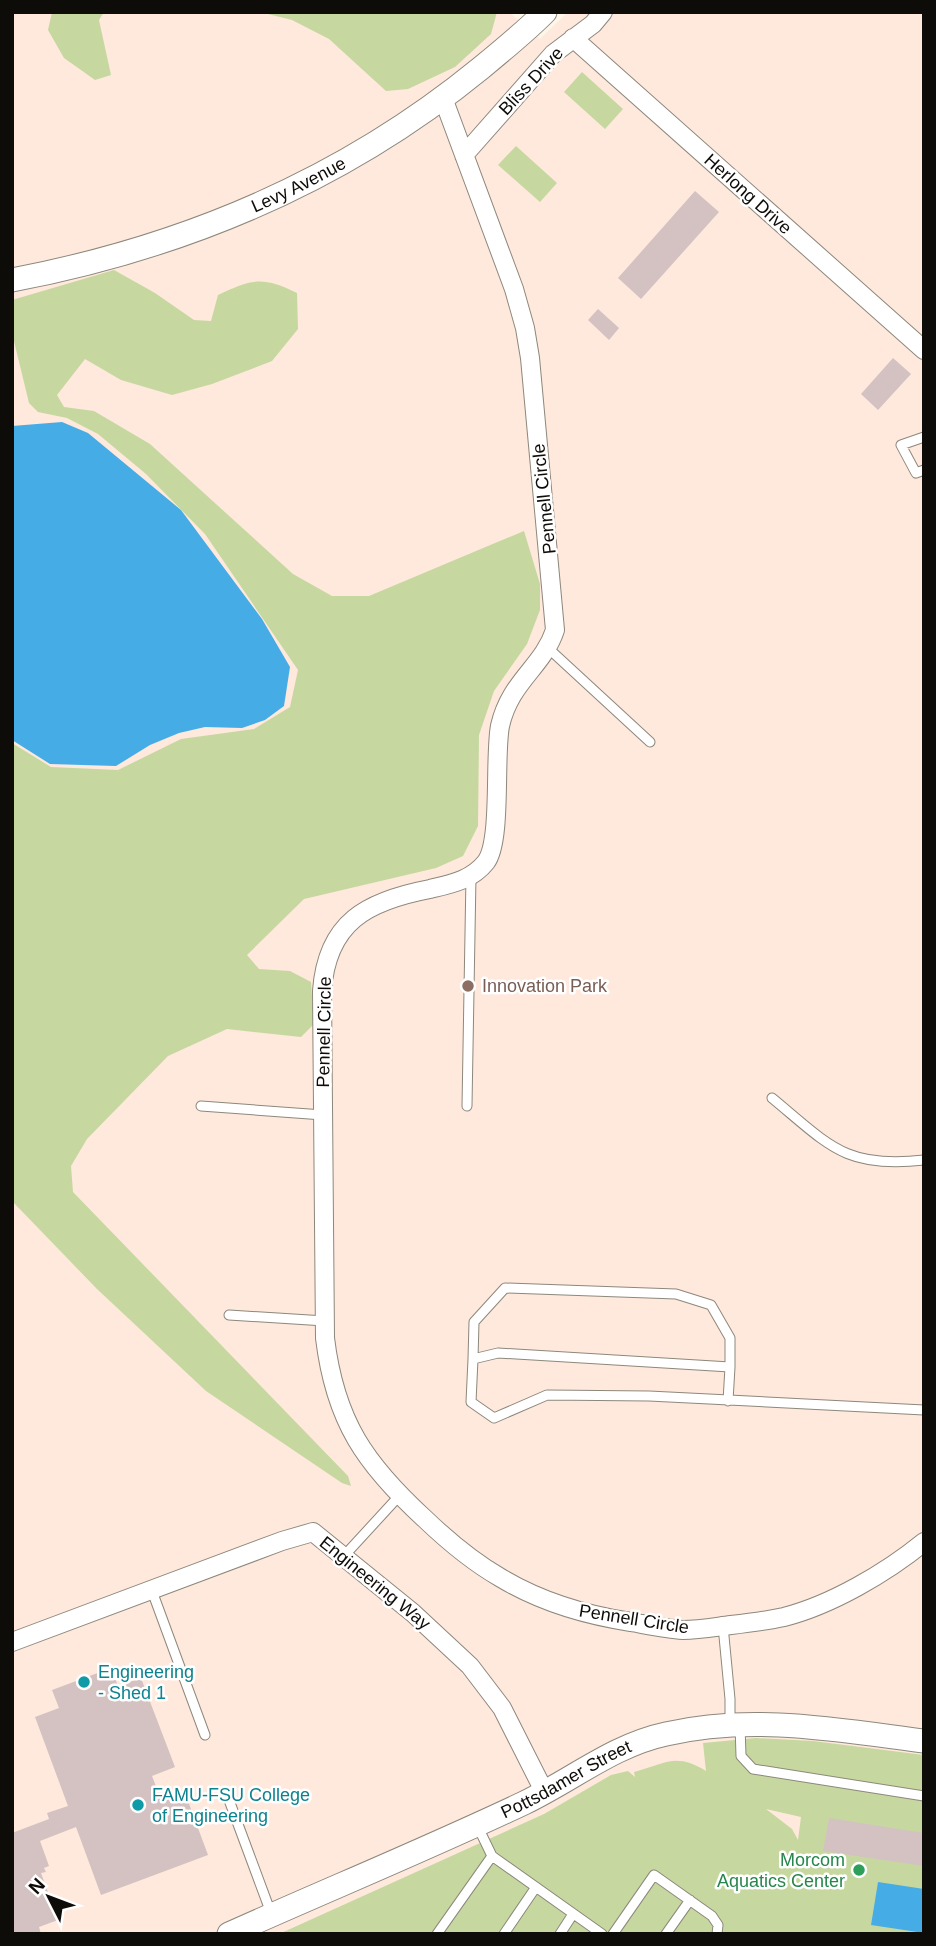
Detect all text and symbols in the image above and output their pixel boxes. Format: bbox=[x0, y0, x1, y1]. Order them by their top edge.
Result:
street label: Bliss Drive bbox=[495, 43, 567, 119]
street label: Herlong Drive bbox=[700, 150, 796, 238]
street label: Levy Avenue bbox=[248, 153, 349, 217]
street label: Pennell Circle bbox=[528, 443, 560, 555]
street label: Pennell Circle bbox=[313, 976, 335, 1088]
place label: Innovation Park bbox=[482, 976, 608, 996]
marker: Innovation Park bbox=[460, 978, 476, 994]
street label: Engineering Way bbox=[316, 1532, 434, 1634]
street label: Pennell Circle bbox=[578, 1600, 690, 1638]
place label: Engineering - Shed 1 bbox=[98, 1662, 194, 1703]
marker: Engineering - Shed 1 bbox=[76, 1674, 92, 1690]
street label: Pottsdamer Street bbox=[498, 1736, 634, 1822]
place label: FAMU-FSU College of Engineering bbox=[152, 1785, 310, 1826]
marker: FAMU-FSU College of Engineering bbox=[130, 1797, 146, 1813]
place label: Morcom Aquatics Center bbox=[717, 1850, 845, 1891]
north arrow bbox=[14, 1862, 84, 1932]
marker: Morcom Aquatics Center bbox=[851, 1862, 867, 1878]
text: N bbox=[24, 1874, 49, 1898]

